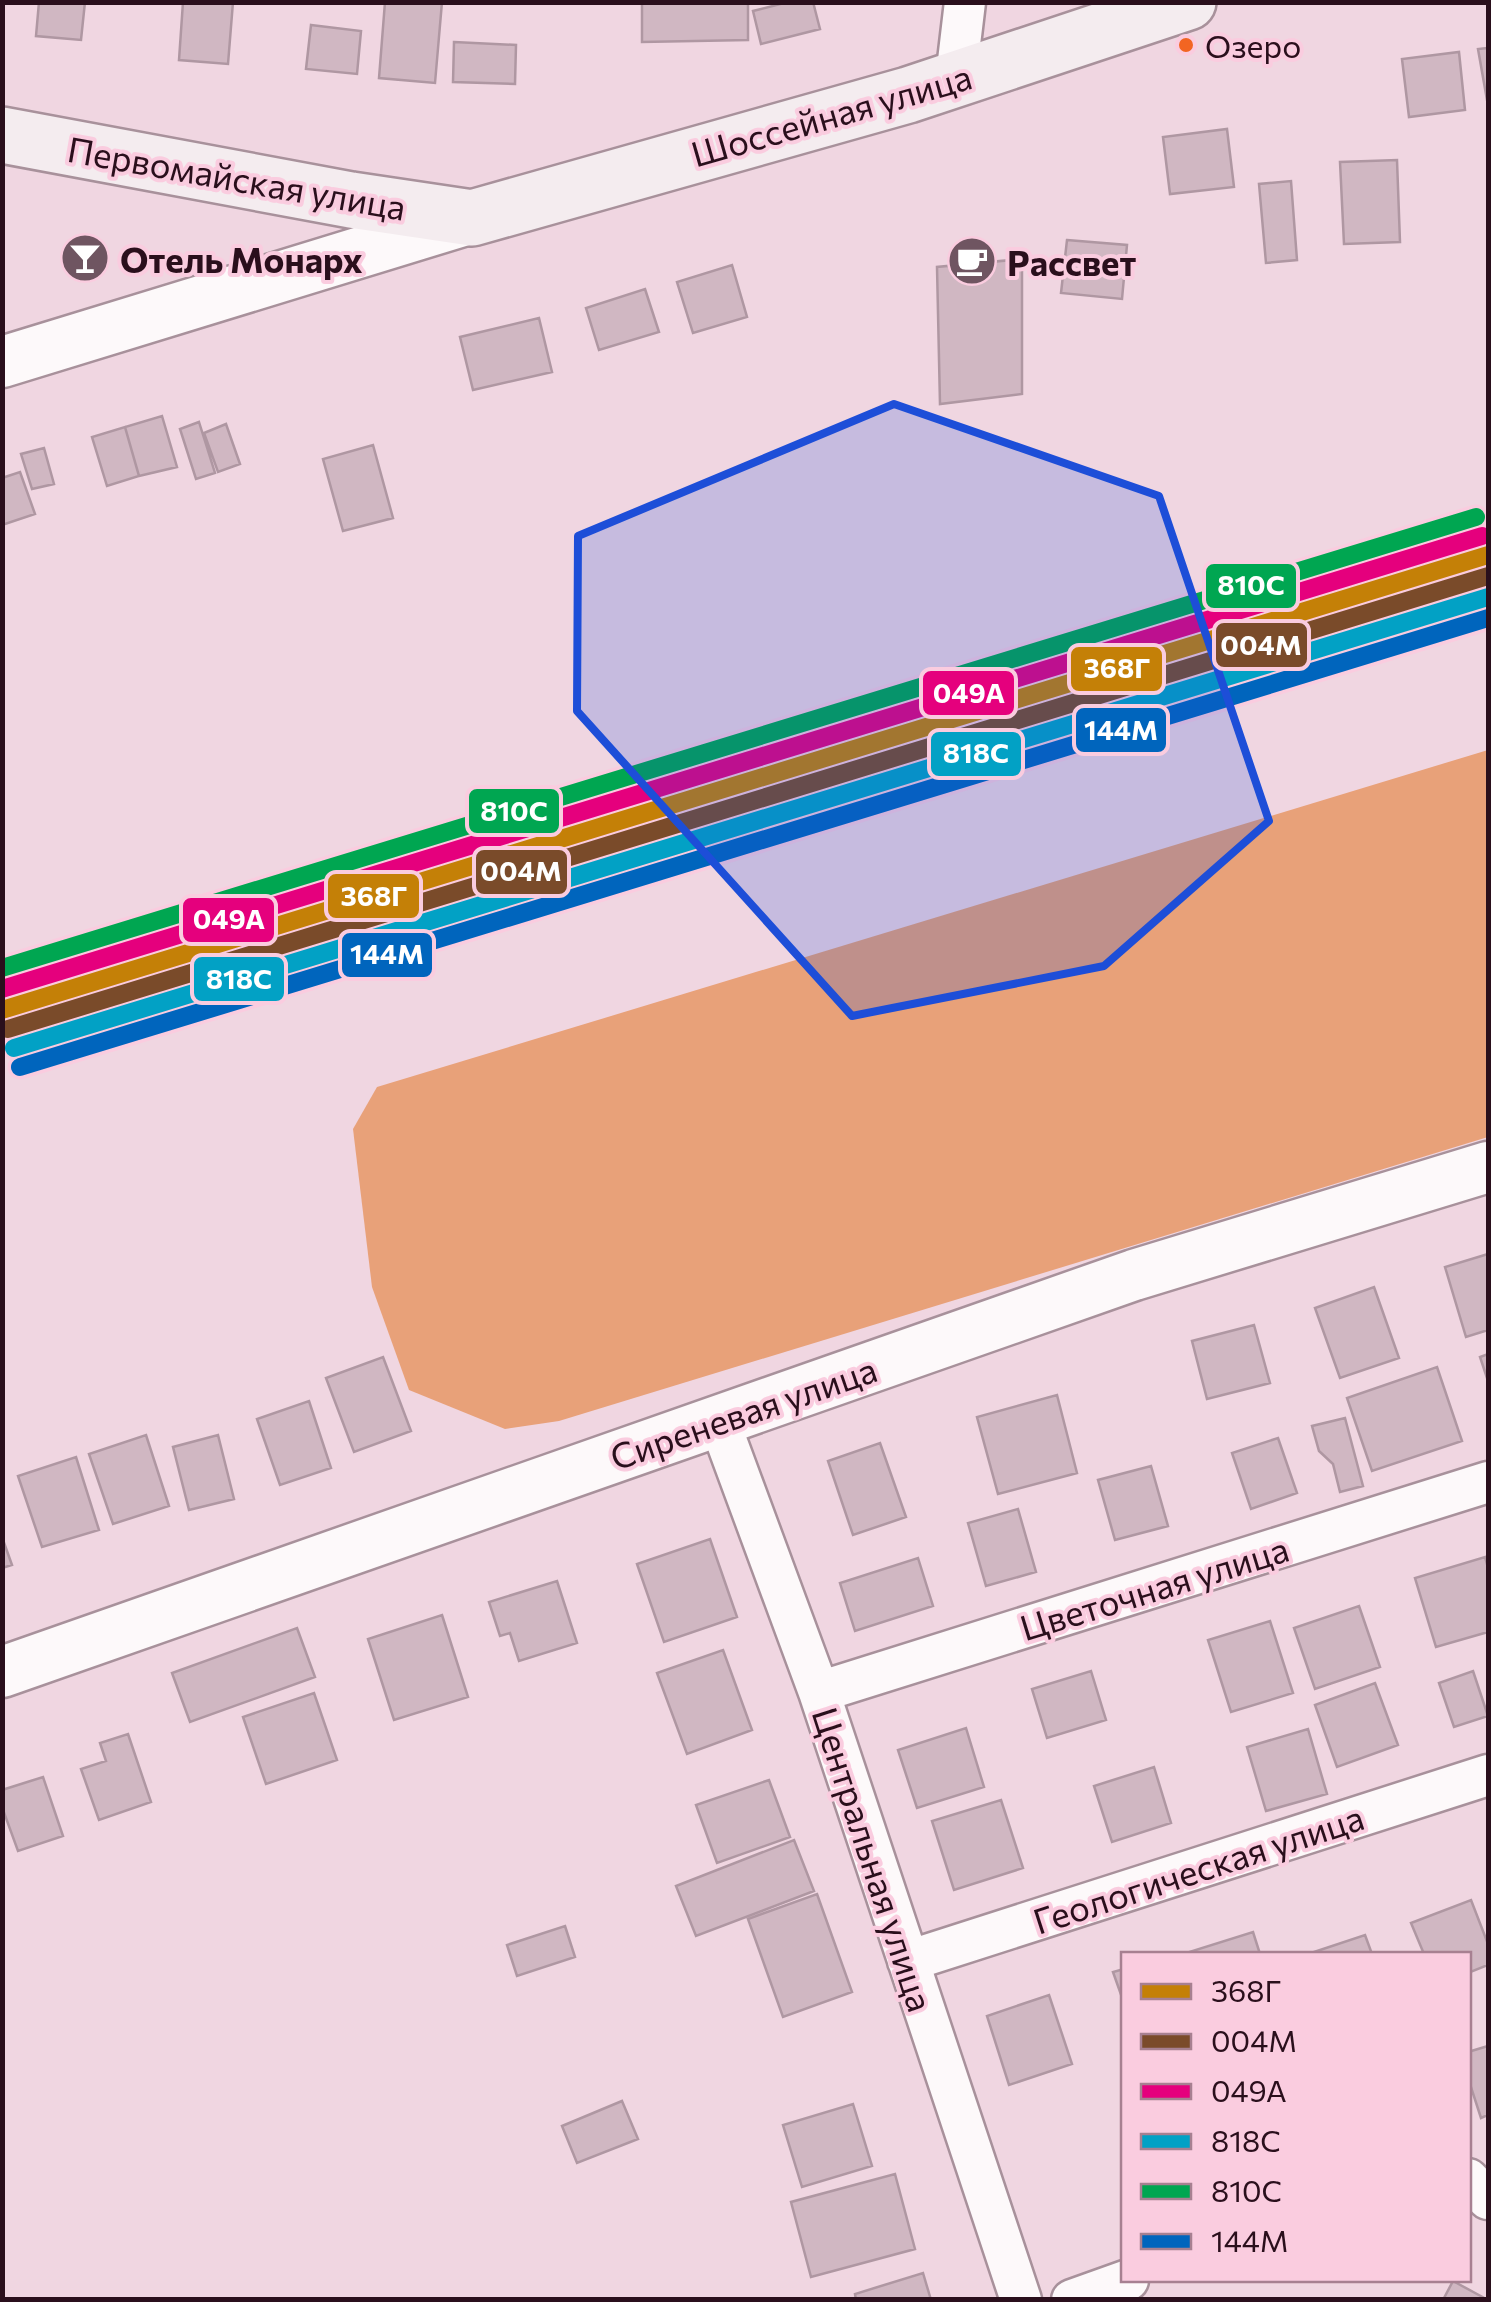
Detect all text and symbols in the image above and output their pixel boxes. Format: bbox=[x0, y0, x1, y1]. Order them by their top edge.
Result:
place label: Озеро bbox=[1205, 25, 1301, 65]
marker: Озеро bbox=[1176, 35, 1196, 55]
street label: Шоссейная улица bbox=[686, 53, 976, 175]
street label: Первомайская улица bbox=[65, 126, 409, 228]
bar icon: Отель Монарх bbox=[59, 232, 111, 284]
cafe icon: Рассвет bbox=[946, 235, 998, 287]
place label: Отель Монарх bbox=[120, 237, 363, 280]
place label: Рассвет bbox=[1007, 240, 1136, 283]
line badge: 810С bbox=[1204, 562, 1298, 610]
text: 810С bbox=[1217, 567, 1285, 601]
line badge: 004М bbox=[1214, 621, 1309, 669]
text: 004М bbox=[1220, 627, 1302, 661]
line badge: 368Г bbox=[1069, 645, 1164, 693]
text: 368Г bbox=[1083, 650, 1151, 684]
line badge: 049А bbox=[921, 669, 1016, 717]
text: 049А bbox=[933, 675, 1005, 709]
line badge: 144М bbox=[1074, 706, 1168, 754]
text: 144М bbox=[1084, 712, 1158, 746]
line badge: 818С bbox=[929, 730, 1023, 778]
text: 818С bbox=[943, 735, 1009, 769]
line badge: 810С bbox=[467, 787, 561, 835]
text: 810С bbox=[480, 793, 548, 827]
line badge: 004М bbox=[474, 848, 569, 896]
text: 004М bbox=[480, 853, 562, 887]
line badge: 368Г bbox=[326, 872, 421, 920]
text: 368Г bbox=[340, 878, 408, 912]
line badge: 049А bbox=[181, 896, 276, 944]
text: 049А bbox=[193, 901, 265, 935]
line badge: 144М bbox=[340, 931, 434, 979]
text: 144М bbox=[350, 936, 424, 970]
line badge: 818С bbox=[192, 955, 286, 1003]
text: 818С bbox=[206, 961, 272, 995]
street label: Сиреневая улица bbox=[604, 1346, 882, 1478]
street label: Цветочная улица bbox=[1015, 1526, 1293, 1648]
street label: Центральная улица bbox=[805, 1701, 943, 2017]
street label: Геологическая улица bbox=[1027, 1794, 1369, 1942]
legend bbox=[1121, 1952, 1471, 2282]
text: 368Г bbox=[1211, 1971, 1282, 2008]
text: 004М bbox=[1211, 2021, 1297, 2058]
text: 049А bbox=[1211, 2071, 1287, 2108]
text: 818С bbox=[1211, 2121, 1281, 2158]
text: 810С bbox=[1211, 2171, 1282, 2208]
text: 144М bbox=[1211, 2221, 1289, 2258]

